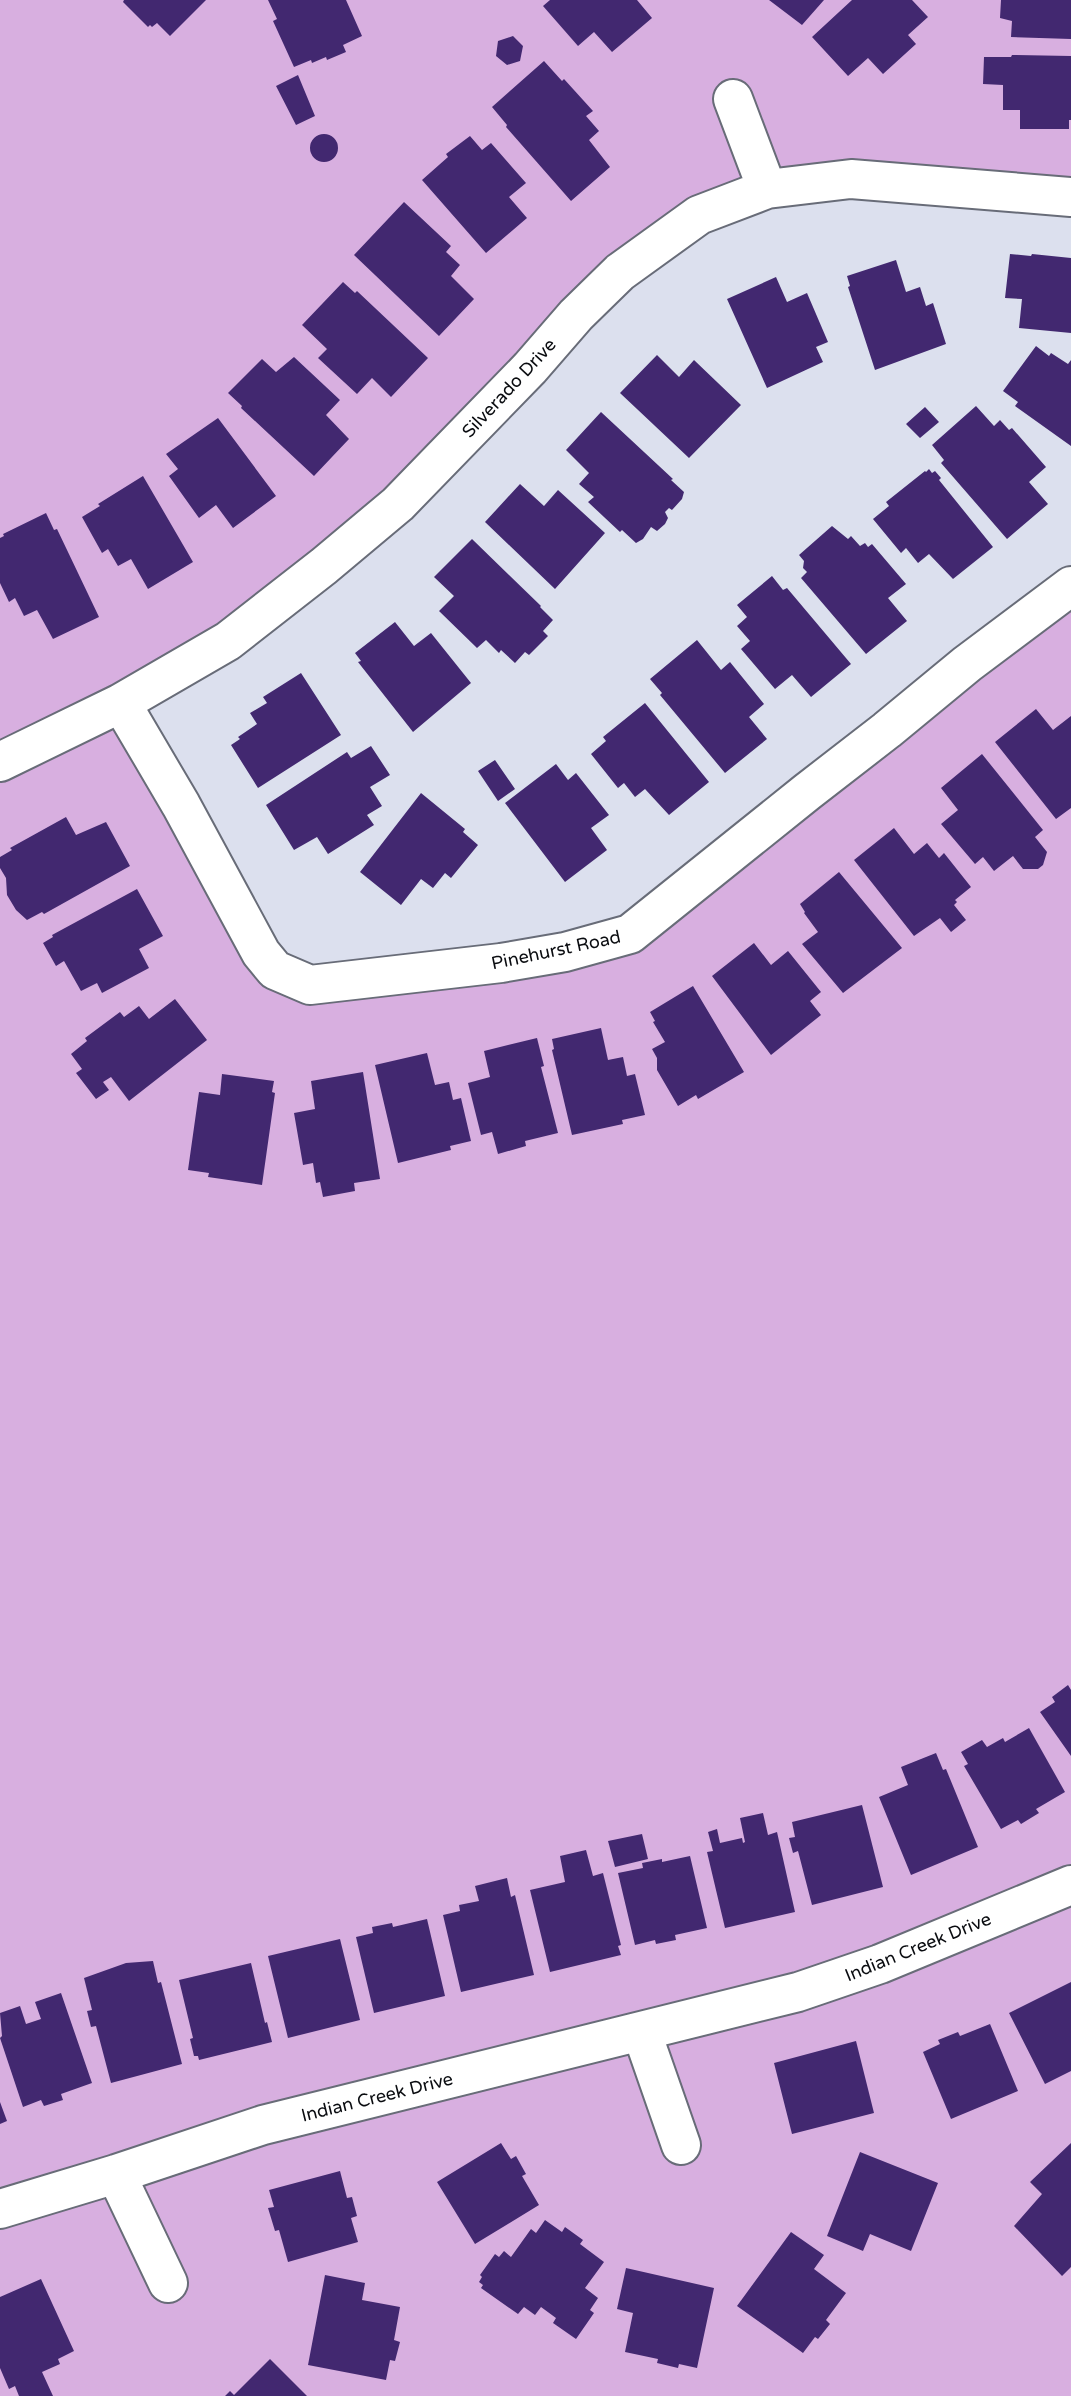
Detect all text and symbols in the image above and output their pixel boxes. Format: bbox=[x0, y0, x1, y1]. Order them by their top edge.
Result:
street label: Silverado Drive bbox=[457, 334, 561, 442]
street label: Pinehurst Road bbox=[489, 926, 623, 974]
street label: Indian Creek Drive bbox=[842, 1908, 994, 1986]
street label: Indian Creek Drive bbox=[299, 2067, 455, 2127]

